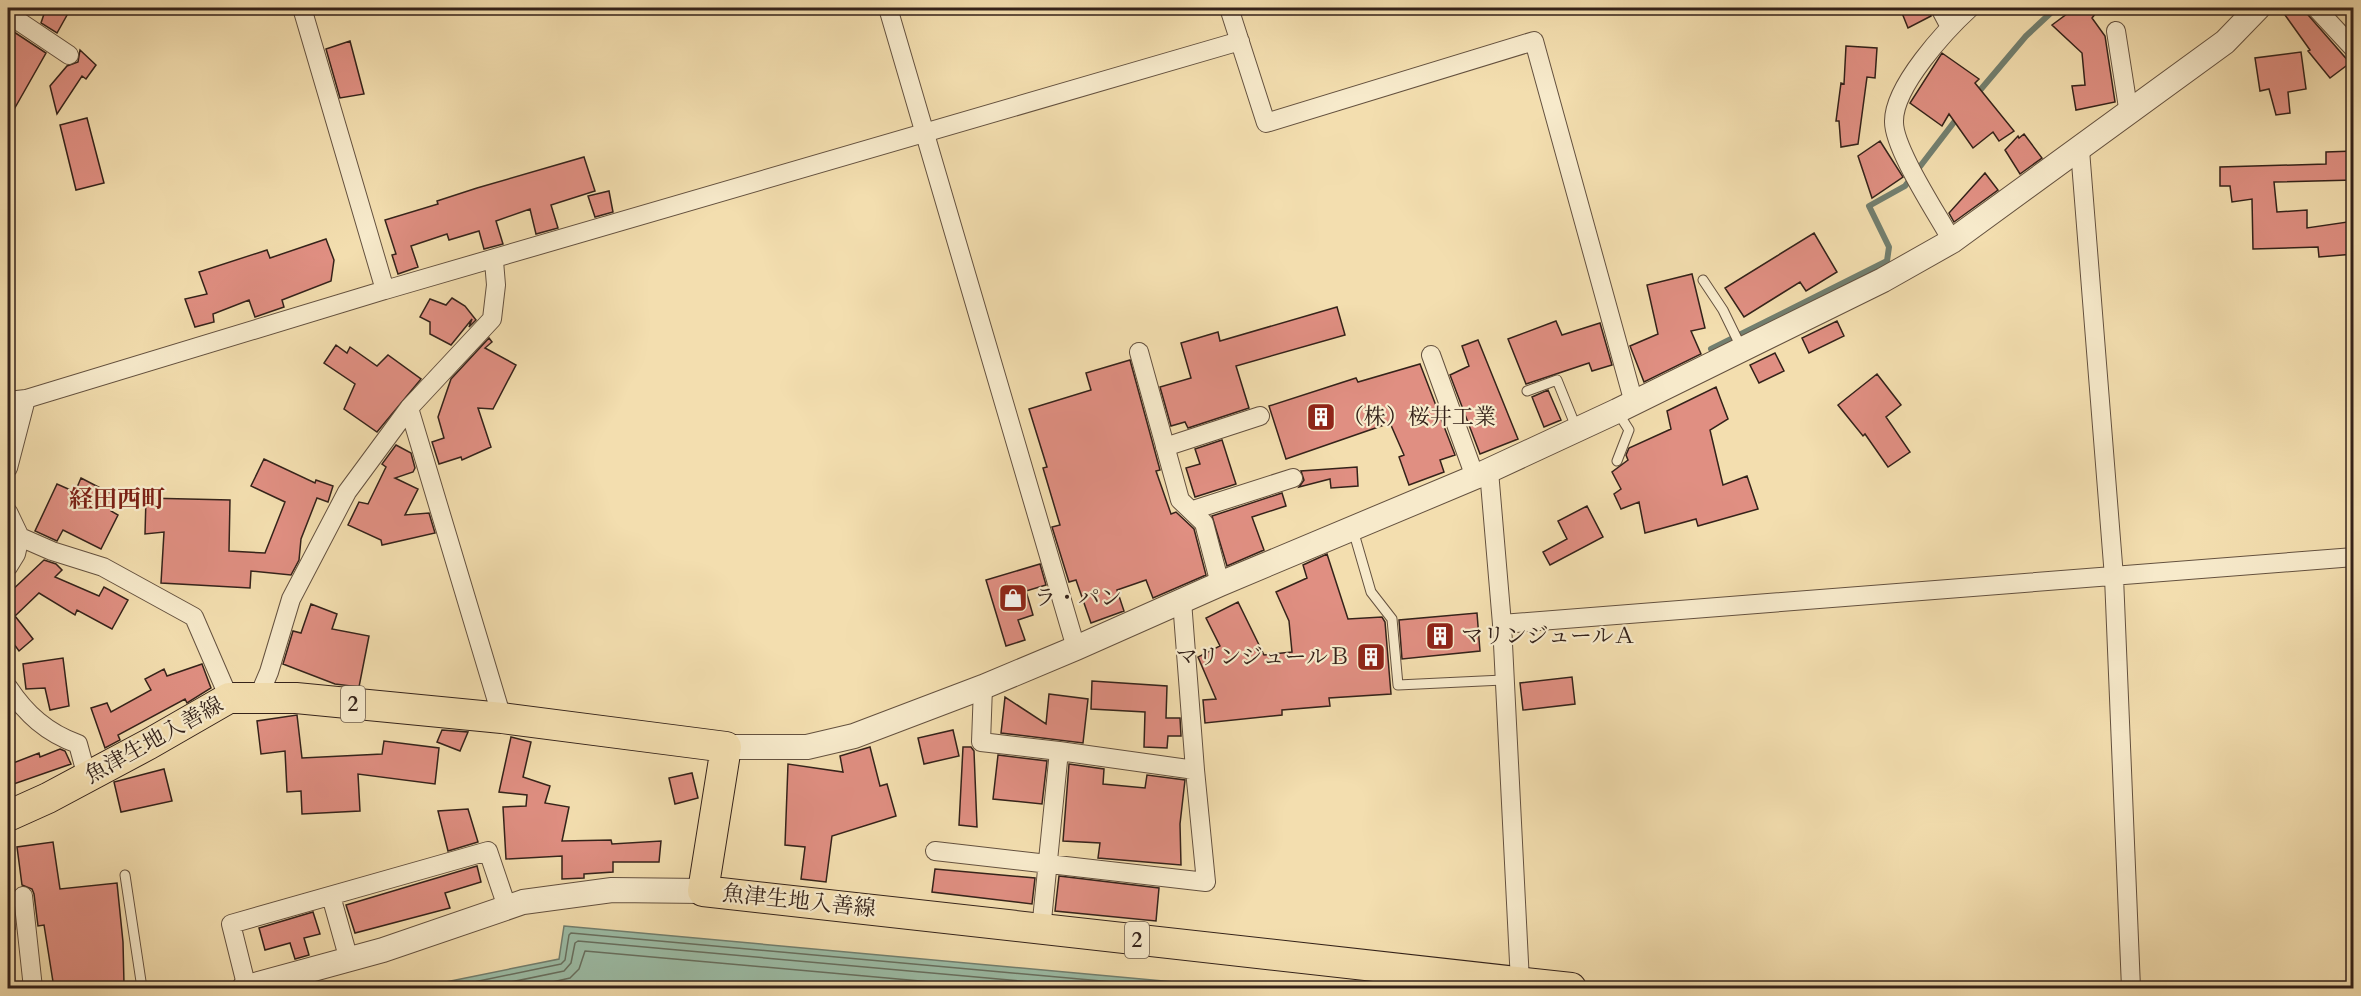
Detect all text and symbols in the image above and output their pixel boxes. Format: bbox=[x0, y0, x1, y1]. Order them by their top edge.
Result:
building icon: （株）桜井工業 bbox=[1305, 401, 1337, 433]
place label: （株）桜井工業 bbox=[1342, 402, 1496, 432]
district label: 経田西町 bbox=[69, 483, 165, 516]
shop icon: ラ・パン bbox=[997, 582, 1029, 614]
place label: ラ・パン bbox=[1034, 583, 1122, 613]
building icon: マリンジュールＡ bbox=[1424, 620, 1456, 652]
place label: マリンジュールＡ bbox=[1461, 621, 1636, 651]
building icon: マリンジュールＢ bbox=[1355, 641, 1387, 673]
place label: マリンジュールＢ bbox=[1175, 642, 1350, 672]
road number: 2 bbox=[341, 686, 365, 722]
street label: 魚津生地入善線 bbox=[79, 690, 229, 790]
street label: 魚津生地入善線 bbox=[721, 878, 877, 924]
road number: 2 bbox=[1125, 922, 1149, 958]

